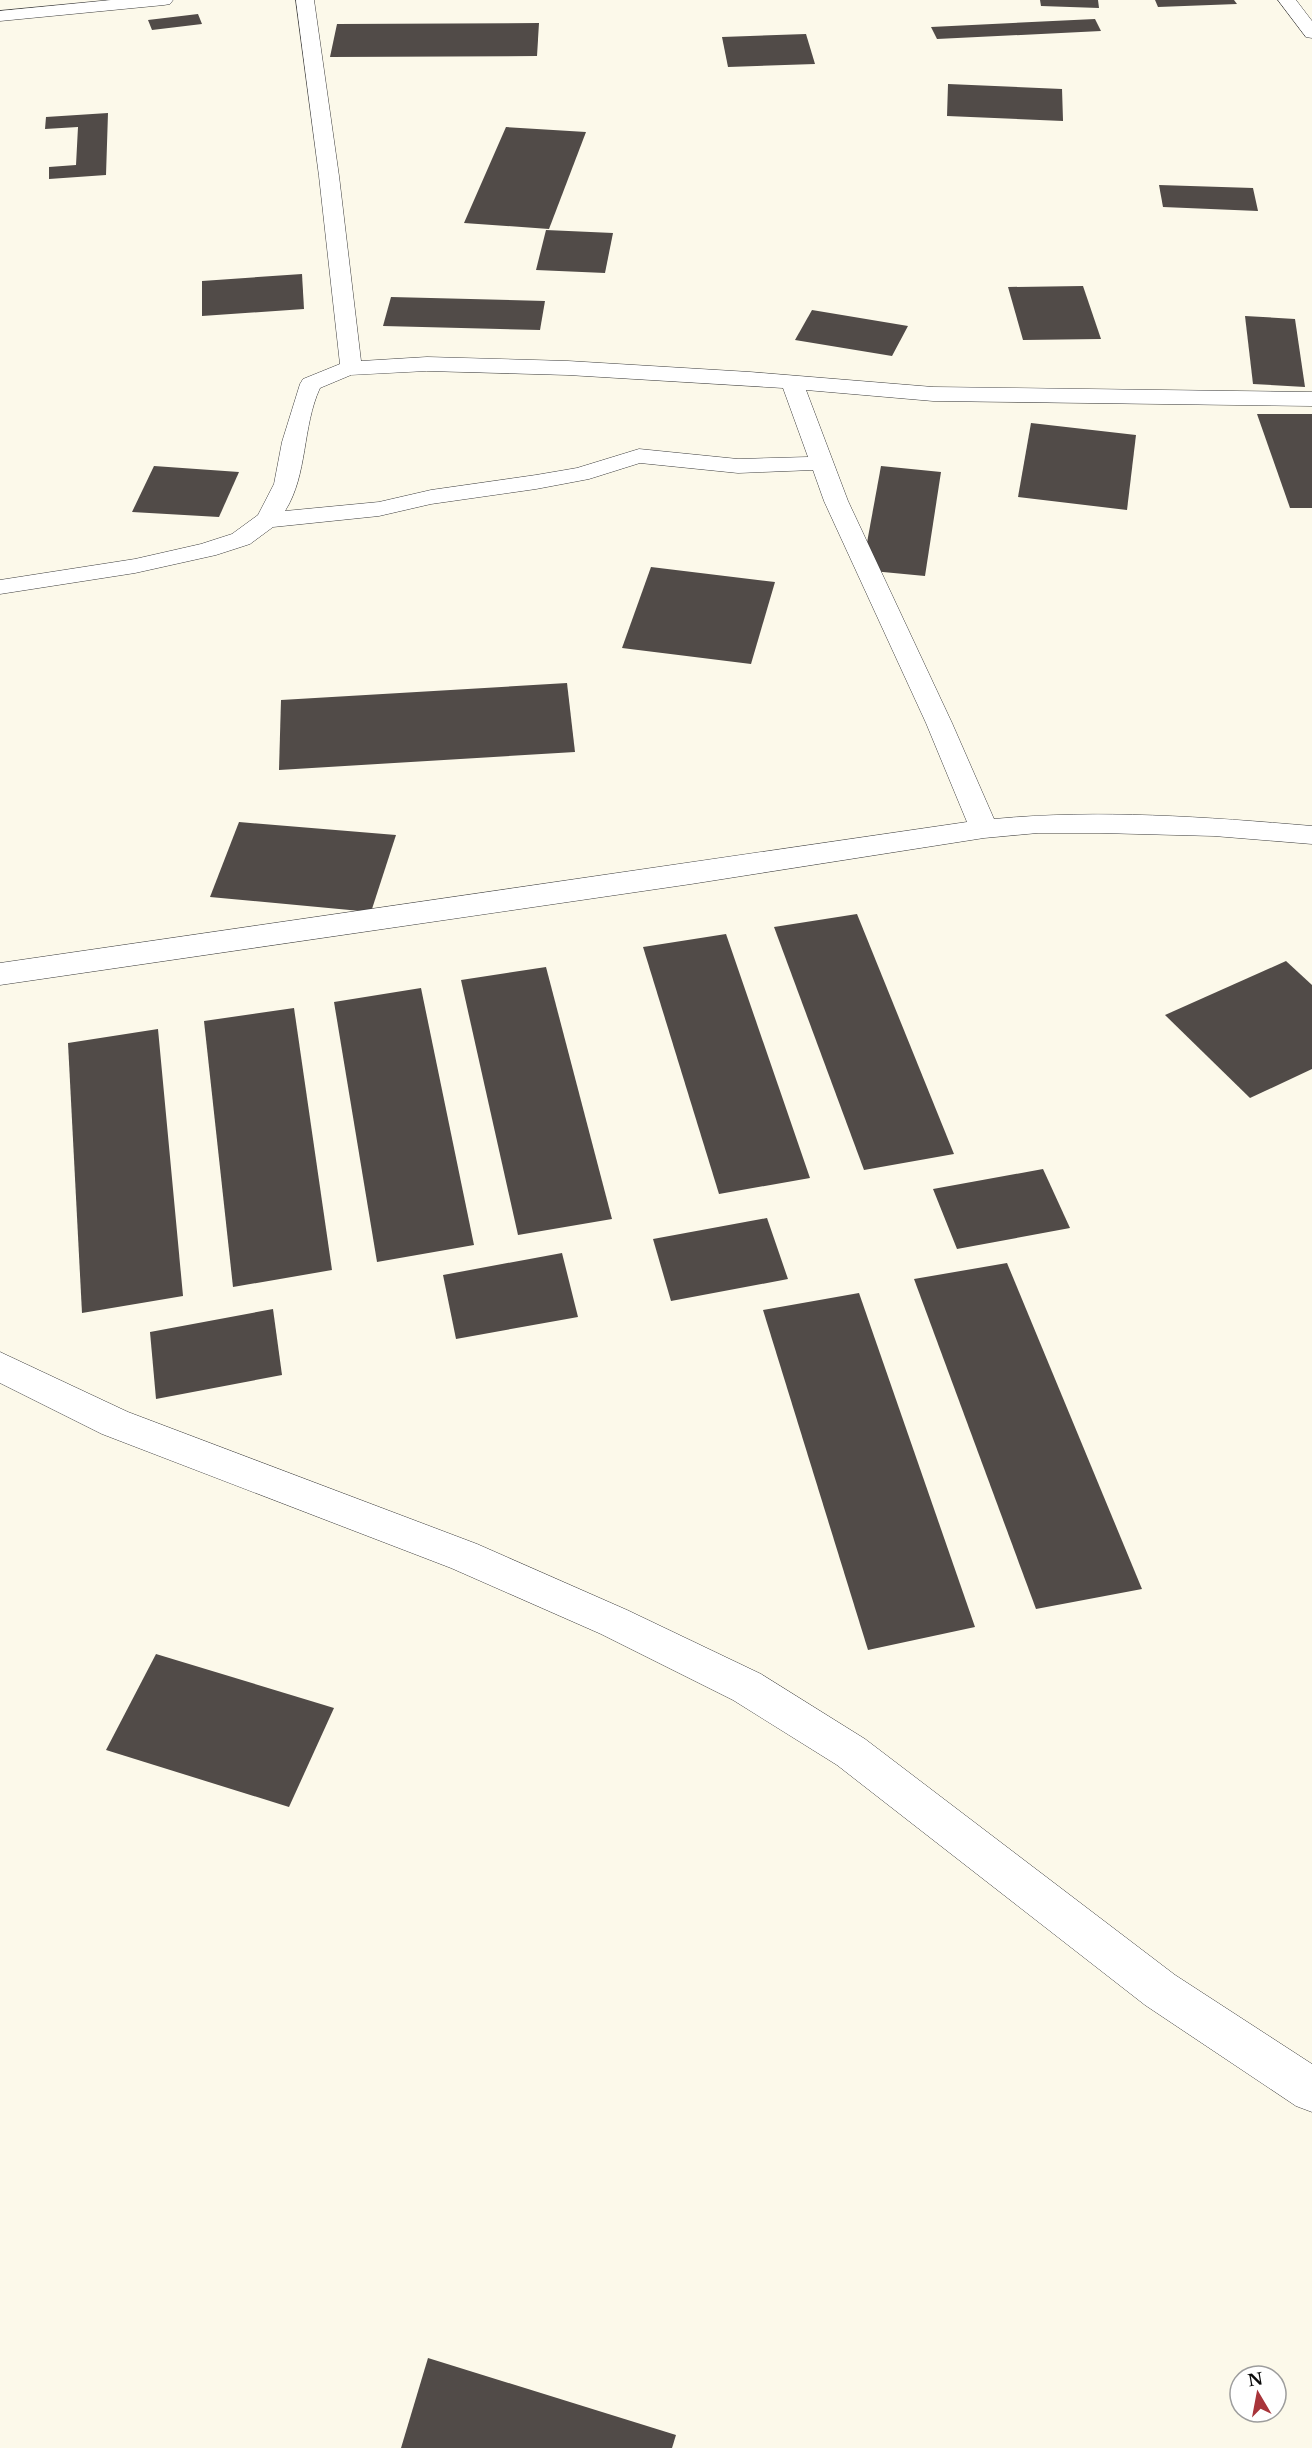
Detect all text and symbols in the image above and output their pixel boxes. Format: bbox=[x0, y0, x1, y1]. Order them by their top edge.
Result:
north arrow bbox=[1228, 2364, 1288, 2424]
text: N bbox=[1246, 2368, 1265, 2390]

